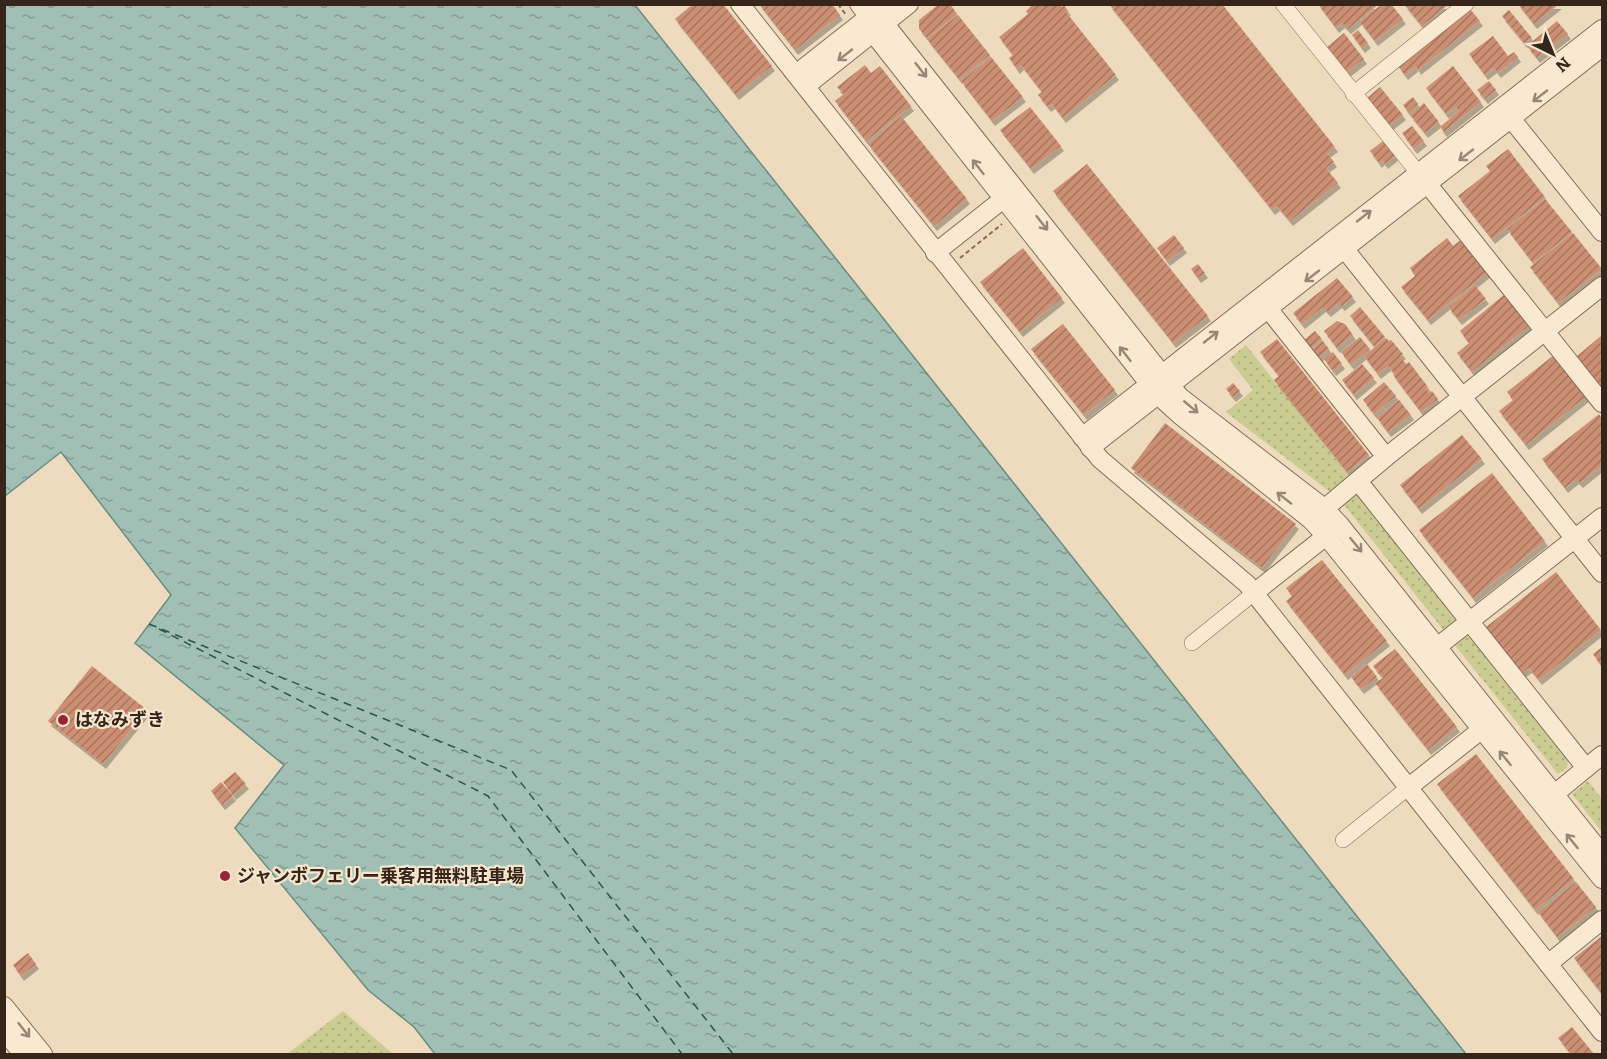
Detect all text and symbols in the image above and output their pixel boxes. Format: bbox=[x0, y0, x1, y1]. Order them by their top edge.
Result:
north arrow bbox=[1523, 24, 1583, 84]
one-way arrow bbox=[838, 48, 854, 61]
text: N bbox=[1551, 52, 1577, 79]
one-way arrow bbox=[915, 62, 928, 78]
one-way arrow bbox=[1533, 89, 1549, 102]
one-way arrow bbox=[1458, 148, 1474, 161]
one-way arrow bbox=[972, 160, 985, 176]
one-way arrow bbox=[1356, 210, 1372, 223]
one-way arrow bbox=[1036, 215, 1049, 231]
one-way arrow bbox=[1305, 269, 1321, 282]
one-way arrow bbox=[1203, 330, 1219, 343]
one-way arrow bbox=[1118, 346, 1131, 362]
one-way arrow bbox=[1183, 400, 1198, 414]
one-way arrow bbox=[1276, 492, 1292, 505]
one-way arrow bbox=[1350, 537, 1363, 553]
place label: はなみずき bbox=[75, 705, 165, 732]
marker: はなみずき bbox=[56, 713, 70, 727]
one-way arrow bbox=[1499, 750, 1512, 766]
one-way arrow bbox=[1566, 834, 1579, 850]
place label: ジャンボフェリー乗客用無料駐車場 bbox=[237, 861, 524, 888]
marker: ジャンボフェリー乗客用無料駐車場 bbox=[218, 869, 232, 883]
one-way arrow bbox=[17, 1022, 30, 1038]

